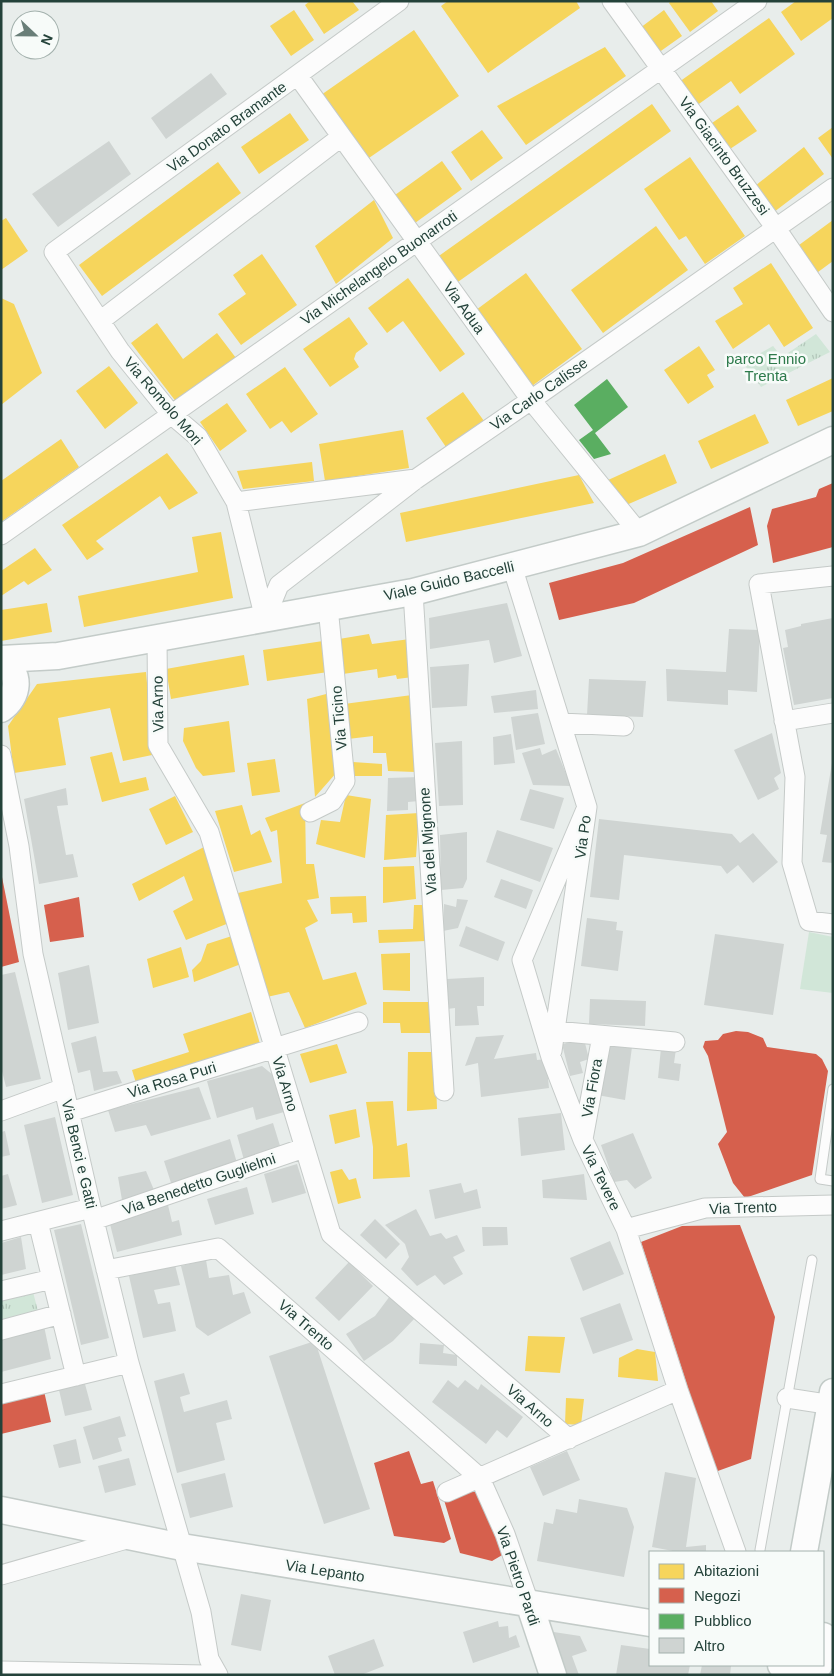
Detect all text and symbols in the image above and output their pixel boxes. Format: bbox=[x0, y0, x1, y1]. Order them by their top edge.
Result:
north arrow bbox=[10, 10, 60, 60]
text: N bbox=[38, 32, 56, 48]
street label: Via Donato Bramante bbox=[164, 78, 290, 176]
street label: Via Giacinto Bruzzesi bbox=[676, 93, 773, 218]
street label: Via Michelangelo Buonarroti bbox=[297, 207, 460, 328]
street label: Via Adua bbox=[440, 279, 489, 337]
park label: parco Ennio Trenta bbox=[726, 350, 806, 384]
street label: Via Romolo Mori bbox=[121, 353, 206, 448]
street label: Via Carlo Calisse bbox=[487, 354, 591, 433]
street label: Viale Guido Baccelli bbox=[382, 557, 516, 604]
street label: Via Arno bbox=[149, 676, 166, 732]
street label: Via Ticino bbox=[327, 685, 350, 751]
street label: Via del Mignone bbox=[415, 787, 440, 895]
street label: Via Po bbox=[571, 814, 594, 860]
street label: Via Arno bbox=[269, 1054, 302, 1113]
street label: Via Fiora bbox=[578, 1056, 605, 1119]
street label: Via Rosa Puri bbox=[126, 1058, 218, 1101]
street label: Via Benci e Gatti bbox=[59, 1098, 100, 1210]
street label: Via Tevere bbox=[578, 1142, 625, 1213]
street label: Via Benedetto Guglielmi bbox=[120, 1149, 278, 1218]
street label: Via Trento bbox=[709, 1198, 777, 1217]
street label: Via Trento bbox=[275, 1296, 338, 1353]
street label: Via Arno bbox=[503, 1381, 557, 1431]
street label: Via Pietro Pardi bbox=[494, 1524, 543, 1628]
legend bbox=[649, 1551, 824, 1666]
street label: Via Lepanto bbox=[284, 1556, 366, 1585]
text: Abitazioni bbox=[694, 1562, 759, 1579]
text: Negozi bbox=[694, 1587, 741, 1604]
text: Pubblico bbox=[694, 1612, 752, 1629]
text: Altro bbox=[694, 1637, 725, 1654]

